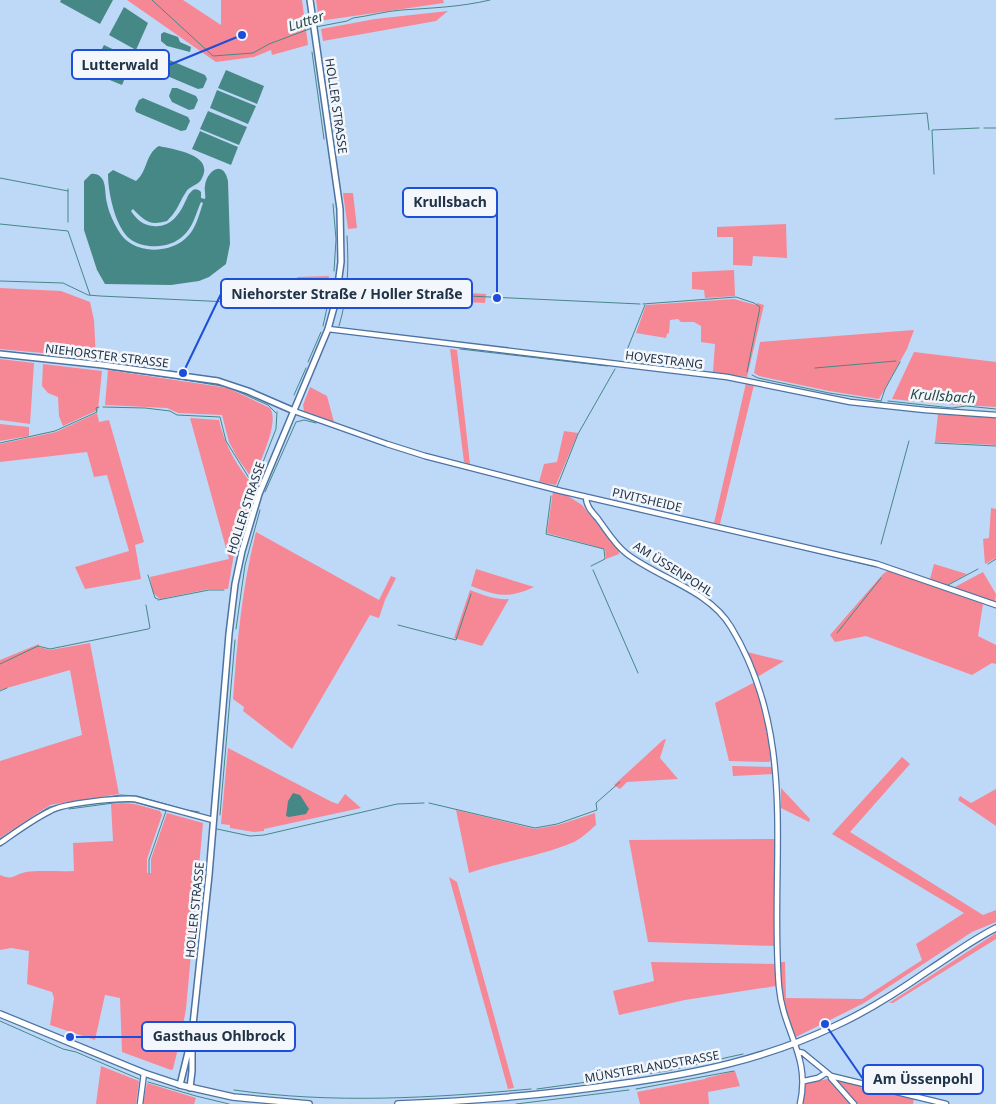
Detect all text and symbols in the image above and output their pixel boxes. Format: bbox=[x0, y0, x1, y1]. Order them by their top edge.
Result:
water label: Lutter bbox=[285, 6, 327, 35]
callout: Lutterwald bbox=[72, 50, 169, 79]
text: Lutterwald bbox=[81, 55, 159, 74]
street label: HOLLER STRASSE bbox=[321, 57, 352, 155]
callout: Krullsbach bbox=[403, 188, 497, 217]
text: Krullsbach bbox=[413, 192, 487, 211]
callout: Niehorster Straße / Holler Straße bbox=[221, 279, 472, 308]
text: Niehorster Straße / Holler Straße bbox=[231, 284, 463, 303]
street label: NIEHORSTER STRASSE bbox=[44, 339, 170, 372]
street label: HOVESTRANG bbox=[624, 346, 704, 373]
water label: Krullsbach bbox=[910, 384, 976, 407]
street label: HOLLER STRASSE bbox=[223, 459, 268, 556]
street label: PIVITSHEIDE bbox=[611, 483, 684, 516]
street label: AM ÜSSENPOHL bbox=[630, 537, 716, 600]
street label: HOLLER STRASSE bbox=[181, 861, 208, 959]
callout: Gasthaus Ohlbrock bbox=[142, 1022, 295, 1051]
text: Gasthaus Ohlbrock bbox=[153, 1026, 286, 1045]
street label: MÜNSTERLANDSTRASSE bbox=[583, 1046, 720, 1087]
callout: Am Üssenpohl bbox=[863, 1065, 983, 1094]
text: Am Üssenpohl bbox=[873, 1069, 973, 1088]

